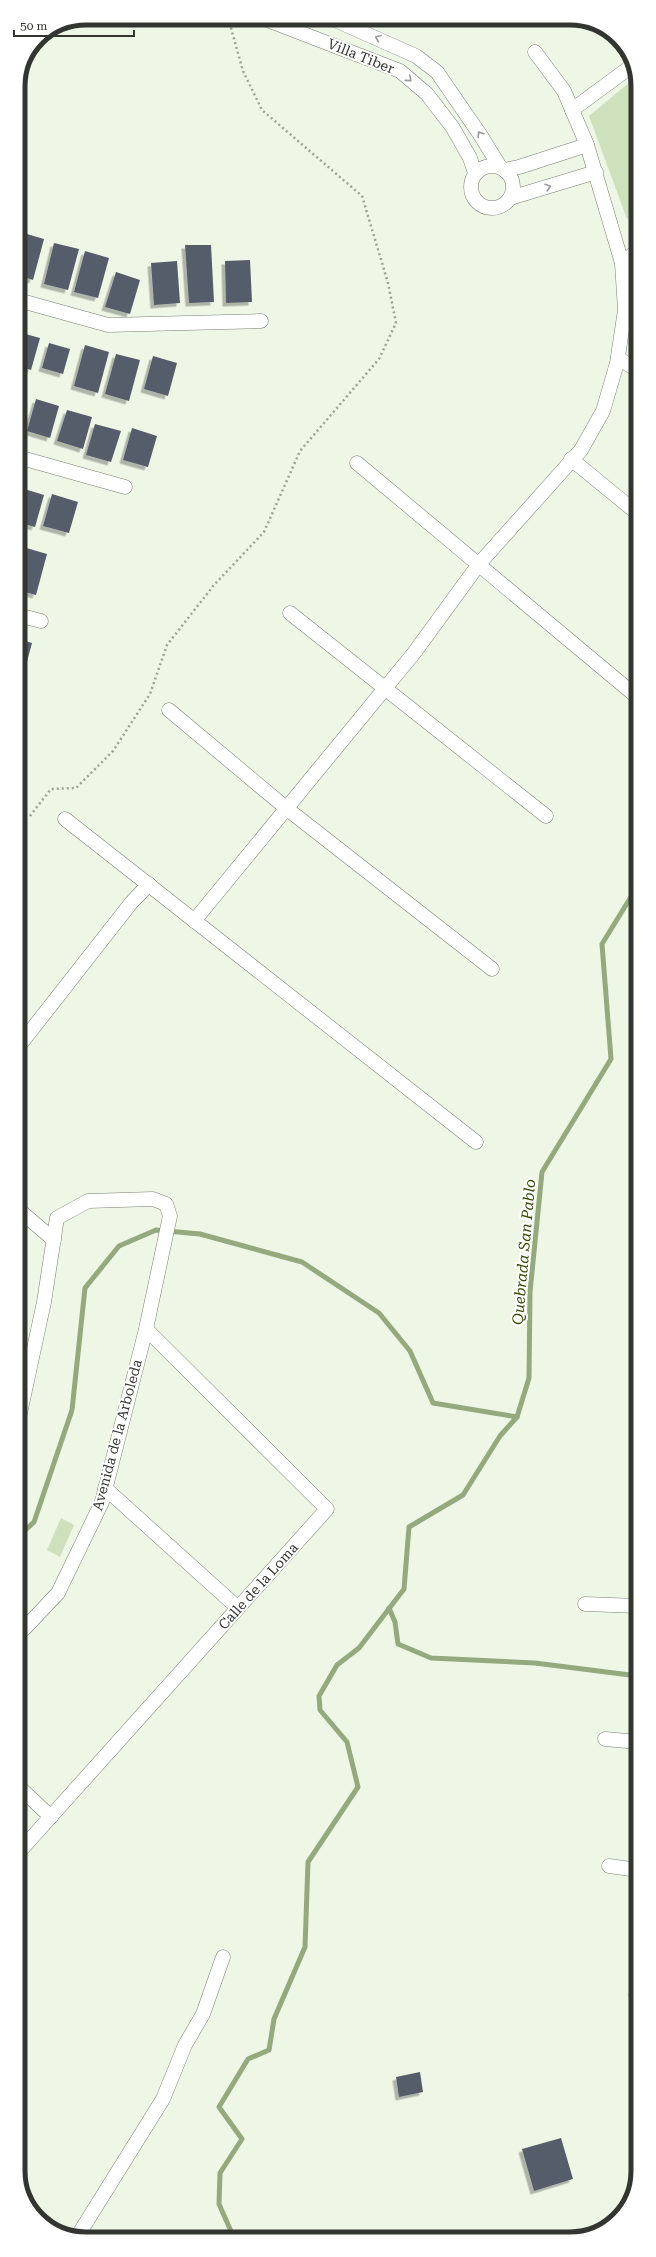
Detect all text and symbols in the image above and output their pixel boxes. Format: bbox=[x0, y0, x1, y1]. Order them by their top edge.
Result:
scale bar bbox=[14, 12, 134, 38]
text: 50 m bbox=[20, 19, 47, 33]
street label: Villa Tiber bbox=[325, 35, 397, 77]
one-way arrow bbox=[375, 35, 382, 43]
one-way arrow bbox=[404, 74, 411, 81]
one-way arrow bbox=[477, 131, 485, 138]
one-way arrow bbox=[544, 183, 551, 192]
water label: Quebrada San Pablo bbox=[509, 1178, 539, 1326]
street label: Avenida de la Arboleda bbox=[89, 1357, 145, 1512]
street label: Calle de la Loma bbox=[215, 1539, 301, 1633]

